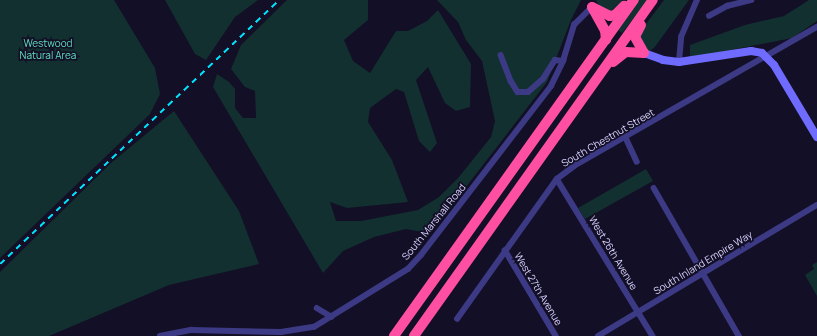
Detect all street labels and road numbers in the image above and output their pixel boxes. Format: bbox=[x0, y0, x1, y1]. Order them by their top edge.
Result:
street label: South Chestnut Street bbox=[559, 106, 657, 170]
street label: South Marshall Road bbox=[400, 182, 468, 262]
street label: West 26th Avenue bbox=[586, 214, 640, 292]
street label: South Inland Empire Way bbox=[651, 229, 755, 297]
street label: West 27th Avenue bbox=[512, 250, 564, 328]

